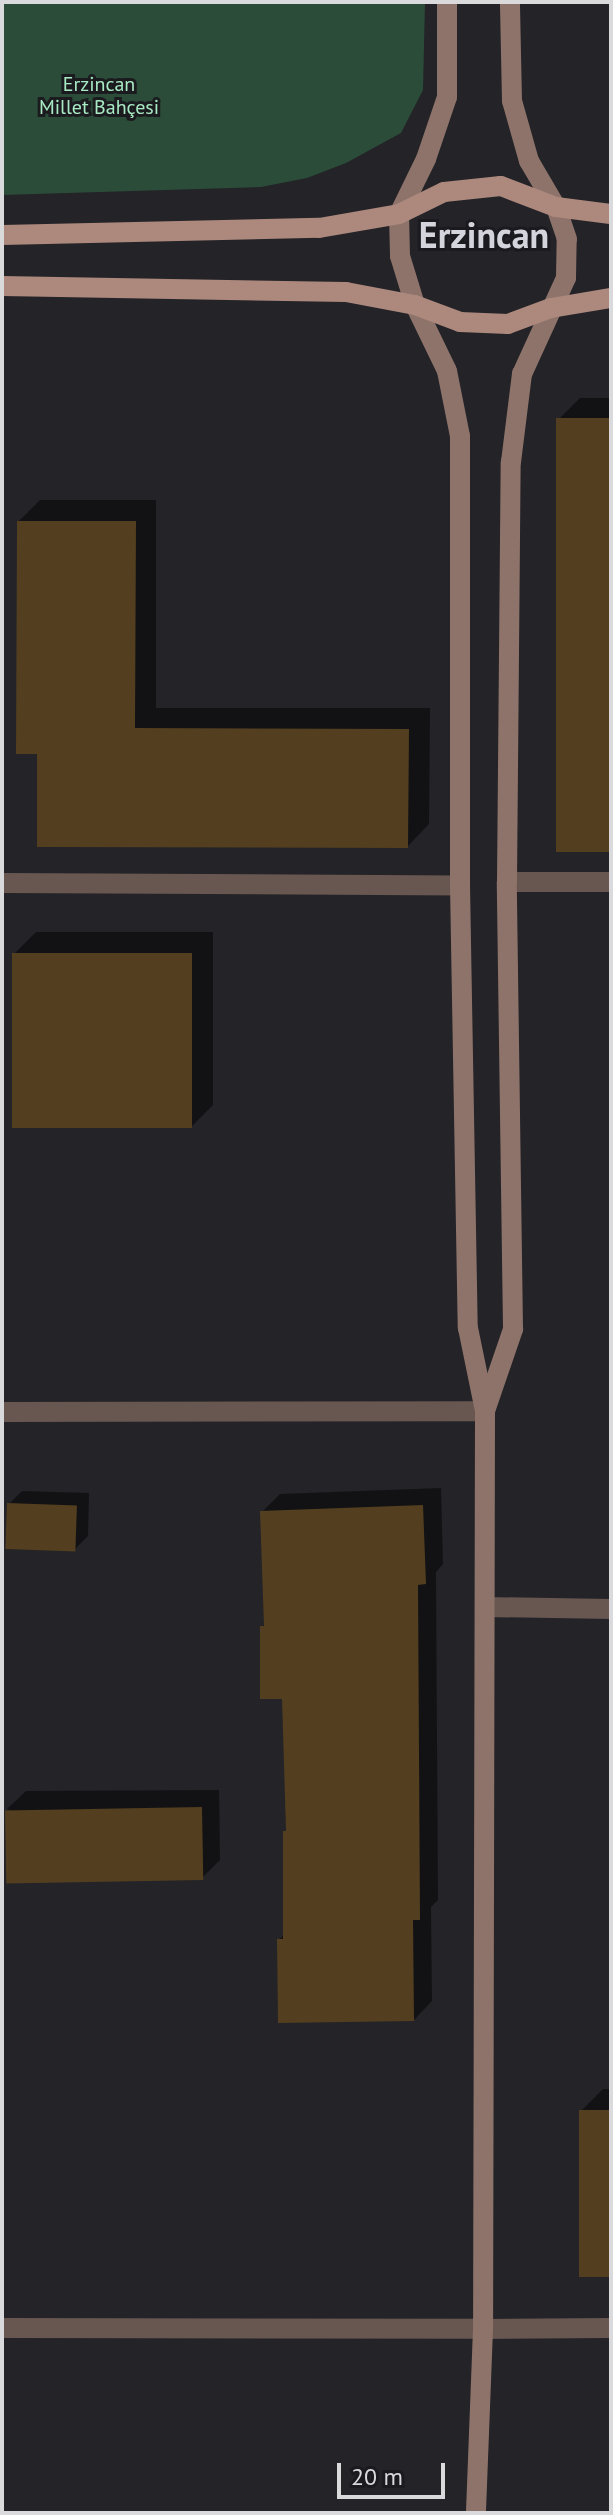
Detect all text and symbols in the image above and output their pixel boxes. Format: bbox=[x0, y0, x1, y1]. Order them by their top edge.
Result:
park label: Erzincan Millet Bahçesi bbox=[39, 73, 159, 120]
district label: Erzincan bbox=[419, 213, 549, 257]
scale bar bbox=[341, 2447, 449, 2497]
text: 20 m bbox=[351, 2461, 403, 2492]

